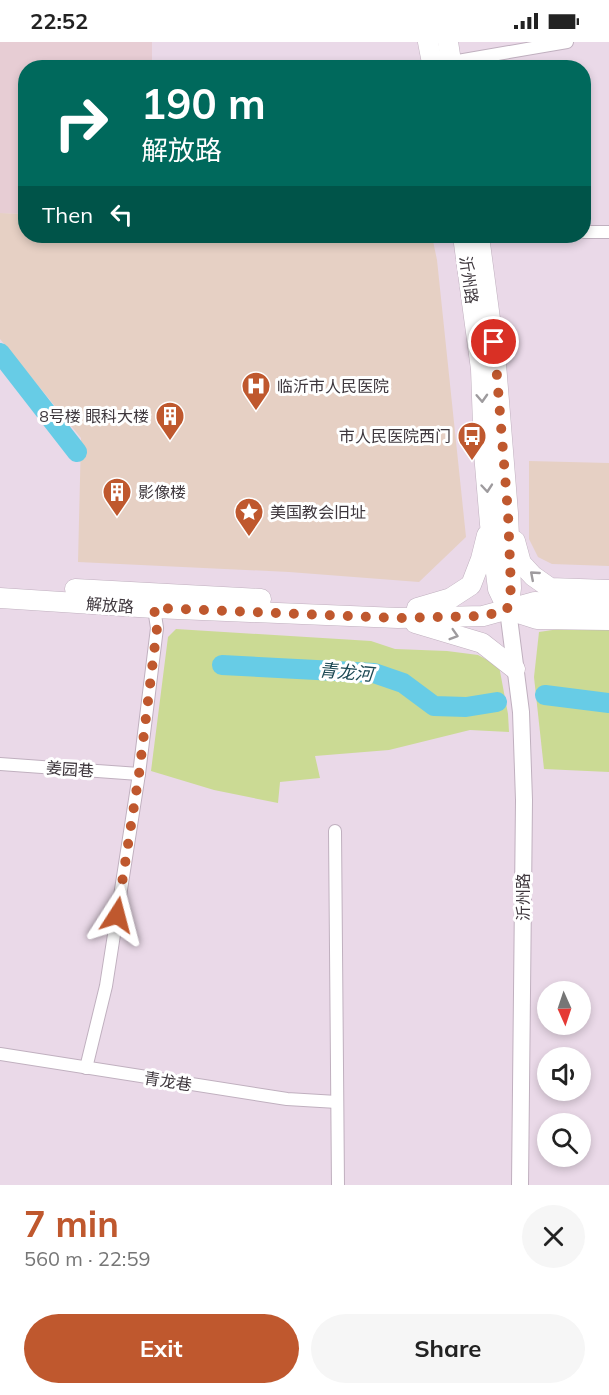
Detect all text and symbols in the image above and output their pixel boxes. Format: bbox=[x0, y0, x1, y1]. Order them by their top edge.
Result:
text: 22:52 bbox=[30, 7, 88, 35]
text: 190 m bbox=[141, 77, 266, 130]
icon: right bbox=[42, 84, 120, 162]
text: 解放路 bbox=[141, 133, 222, 167]
icon: left bbox=[105, 198, 138, 231]
text: Then bbox=[42, 201, 93, 229]
street label: 沂州路 bbox=[456, 255, 482, 305]
pin bbox=[468, 316, 519, 367]
icon: arrive bbox=[477, 325, 510, 358]
hospital icon: 临沂市人民医院 bbox=[240, 370, 272, 412]
place label: 临沂市人民医院 bbox=[277, 376, 389, 396]
one-way arrow bbox=[476, 393, 489, 402]
building icon: 8号楼 眼科大楼 bbox=[154, 400, 186, 442]
place label: 8号楼 眼科大楼 bbox=[39, 406, 149, 426]
bus stop icon: 市人民医院西门 bbox=[456, 420, 488, 462]
place label: 市人民医院西门 bbox=[339, 426, 451, 446]
building icon: 影像楼 bbox=[101, 476, 133, 518]
place label: 影像楼 bbox=[138, 482, 186, 502]
one-way arrow bbox=[480, 484, 493, 493]
place icon: 美国教会旧址 bbox=[233, 496, 265, 538]
place label: 美国教会旧址 bbox=[270, 502, 366, 522]
one-way arrow bbox=[530, 571, 541, 582]
street label: 解放路 bbox=[85, 593, 135, 617]
one-way arrow bbox=[449, 628, 459, 640]
water label: 青龙河 bbox=[318, 658, 377, 686]
street label: 姜园巷 bbox=[45, 757, 95, 781]
street label: 沂州路 bbox=[513, 873, 533, 921]
position arrow bbox=[85, 883, 149, 947]
north arrow bbox=[537, 981, 591, 1035]
map controls bbox=[537, 981, 591, 1167]
button: sound bbox=[537, 1047, 591, 1101]
street label: 青龙巷 bbox=[143, 1067, 193, 1095]
button: search bbox=[537, 1113, 591, 1167]
text: 7 min bbox=[24, 1201, 119, 1246]
button: close bbox=[522, 1205, 585, 1268]
text: 560 m · 22:59 bbox=[24, 1246, 150, 1271]
button: Exit bbox=[24, 1314, 299, 1383]
button: Share bbox=[311, 1314, 585, 1383]

